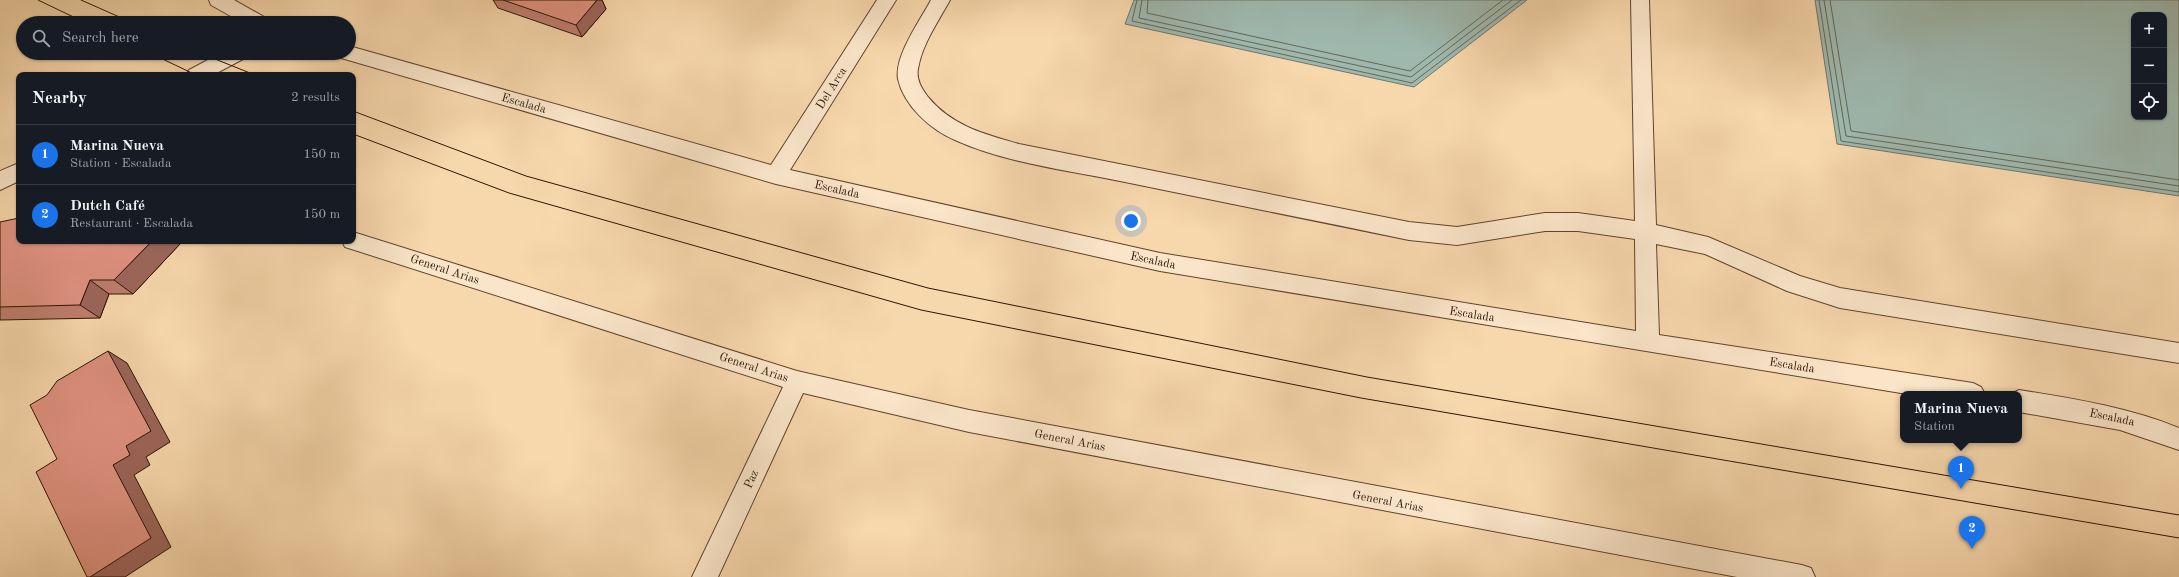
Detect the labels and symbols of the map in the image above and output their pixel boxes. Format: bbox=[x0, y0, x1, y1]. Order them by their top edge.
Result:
street label: Del Arca bbox=[814, 65, 849, 112]
street label: Escalada bbox=[500, 92, 548, 116]
street label: Escalada bbox=[813, 179, 861, 201]
your location bbox=[1121, 211, 1141, 231]
street label: Escalada bbox=[1129, 250, 1177, 272]
street label: General Arias bbox=[409, 253, 481, 287]
street label: Escalada bbox=[1448, 305, 1496, 325]
street label: General Arias bbox=[718, 351, 790, 385]
street label: Escalada bbox=[1768, 356, 1816, 376]
street label: Escalada bbox=[2088, 407, 2136, 429]
street label: General Arias bbox=[1033, 428, 1106, 454]
pin: 1 bbox=[1948, 456, 1974, 489]
street label: Paz bbox=[742, 468, 761, 490]
street label: General Arias bbox=[1351, 489, 1424, 515]
pin: 2 bbox=[1959, 516, 1985, 549]

